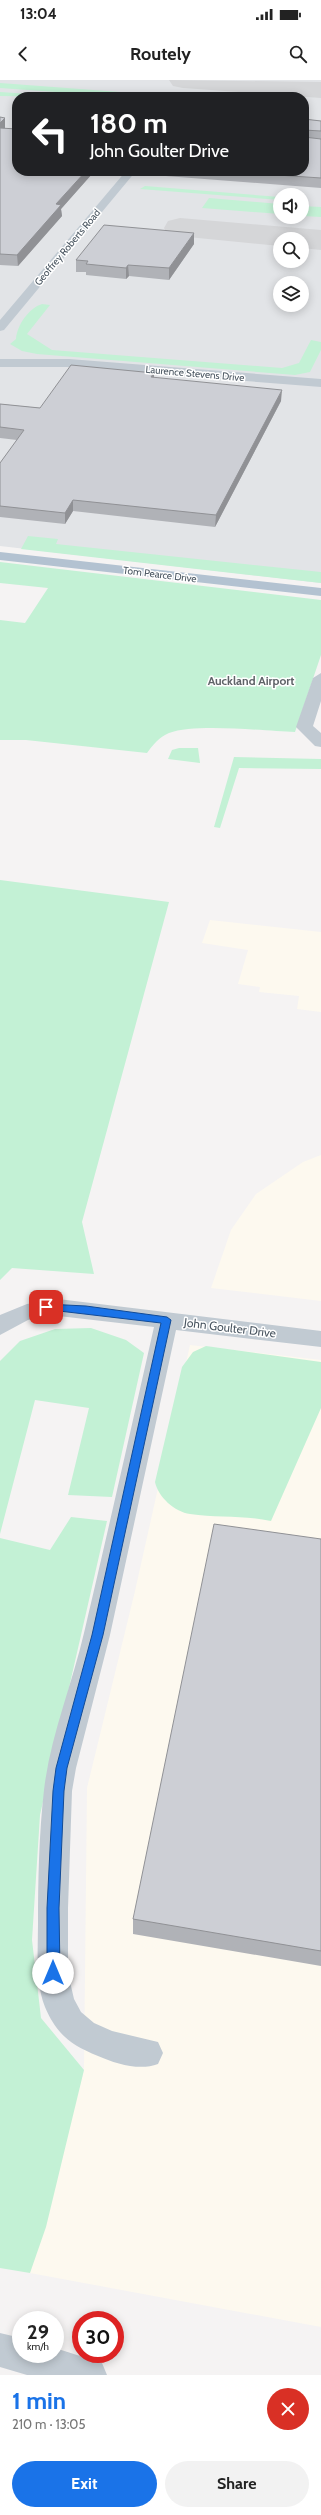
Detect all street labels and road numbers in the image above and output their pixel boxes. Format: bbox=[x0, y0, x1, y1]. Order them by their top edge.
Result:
street label: Geoffrey Roberts Road bbox=[32, 206, 103, 288]
street label: Laurence Stevens Drive bbox=[145, 363, 245, 384]
street label: Tom Pearce Drive bbox=[122, 564, 197, 585]
street label: John Goulter Drive bbox=[182, 1314, 277, 1341]

